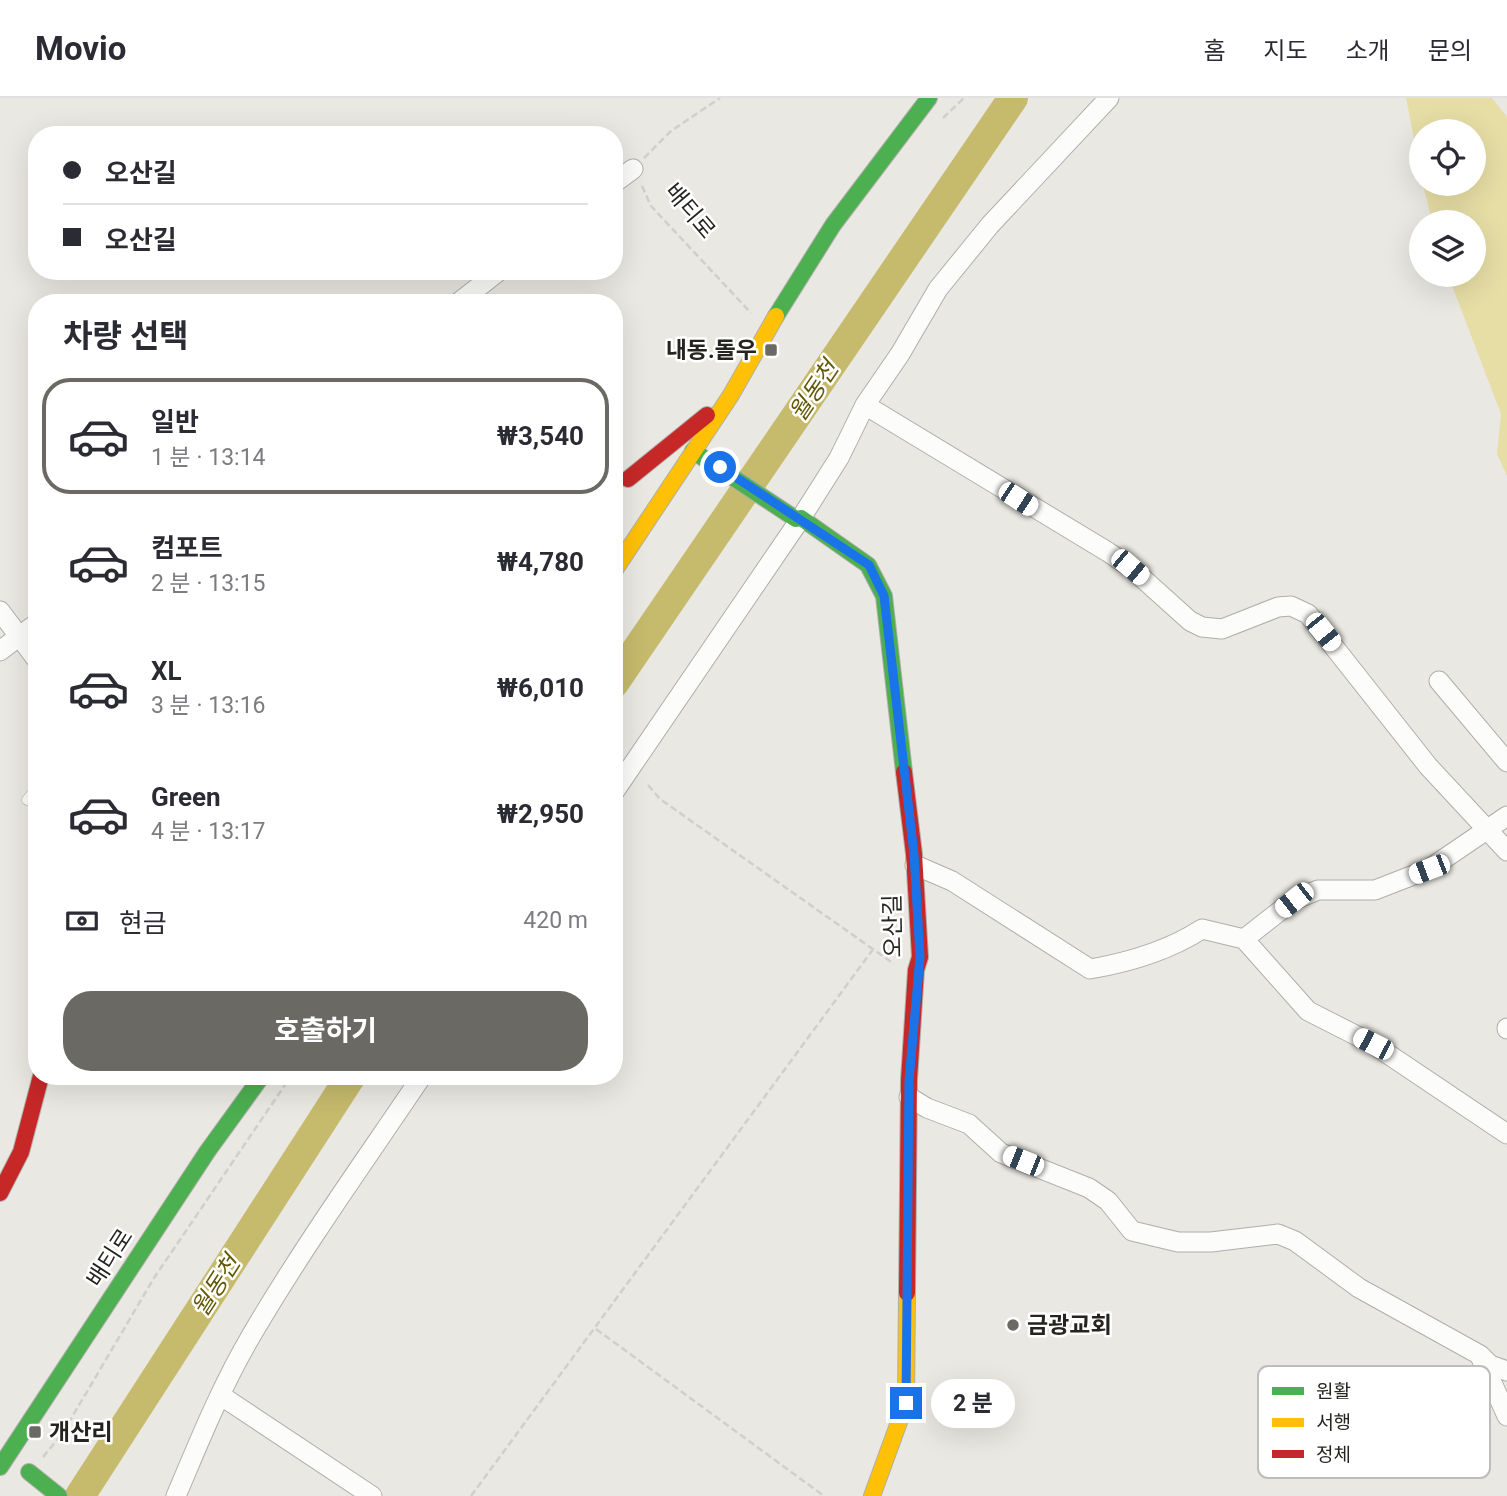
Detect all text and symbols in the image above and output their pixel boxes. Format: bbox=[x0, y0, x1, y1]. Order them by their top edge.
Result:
text: Movio bbox=[35, 29, 126, 68]
text: 홈 bbox=[1203, 37, 1225, 65]
text: 지도 bbox=[1263, 37, 1308, 65]
text: 소개 bbox=[1346, 37, 1390, 65]
text: 문의 bbox=[1428, 37, 1472, 65]
map controls bbox=[1409, 119, 1486, 287]
button: locate bbox=[1409, 119, 1486, 196]
text: 오산길 bbox=[105, 158, 177, 188]
street label: 배티로 bbox=[659, 178, 721, 244]
button: layers bbox=[1409, 210, 1486, 287]
text: 오산길 bbox=[105, 225, 177, 255]
text: 차량 선택 bbox=[63, 317, 189, 355]
place label: 내동.돌우 bbox=[666, 337, 757, 364]
marker: 내동.돌우 bbox=[763, 342, 779, 358]
water label: 월동천 bbox=[784, 353, 846, 426]
icon: car bbox=[67, 405, 130, 468]
text: 일반 bbox=[151, 407, 199, 437]
text: ₩3,540 bbox=[497, 421, 584, 451]
text: 1 분 · 13:14 bbox=[151, 444, 266, 471]
route start bbox=[704, 451, 736, 483]
car bbox=[995, 479, 1042, 519]
icon: car bbox=[67, 531, 130, 594]
text: 컴포트 bbox=[151, 533, 223, 563]
car bbox=[1108, 545, 1153, 589]
text: ₩4,780 bbox=[497, 547, 584, 577]
text: 2 분 · 13:15 bbox=[151, 570, 266, 597]
car bbox=[1302, 609, 1345, 655]
text: XL bbox=[151, 656, 182, 686]
icon: car bbox=[67, 657, 130, 720]
text: ₩6,010 bbox=[497, 673, 584, 703]
text: 3 분 · 13:16 bbox=[151, 692, 266, 719]
text: Green bbox=[151, 782, 221, 812]
icon: car bbox=[67, 783, 130, 846]
text: ₩2,950 bbox=[497, 799, 584, 829]
text: 4 분 · 13:17 bbox=[151, 818, 266, 845]
car bbox=[1406, 852, 1453, 886]
car bbox=[1271, 879, 1318, 921]
street label: 오산길 bbox=[879, 894, 907, 958]
icon: cash bbox=[63, 902, 101, 940]
text: 420 m bbox=[523, 907, 588, 934]
text: 현금 bbox=[119, 908, 167, 938]
button: 호출하기 bbox=[63, 991, 588, 1071]
car bbox=[1350, 1025, 1397, 1063]
car bbox=[1000, 1143, 1047, 1179]
street label: 배티로 bbox=[81, 1224, 139, 1292]
water label: 월동천 bbox=[186, 1248, 247, 1321]
place label: 금광교회 bbox=[1027, 1312, 1112, 1339]
marker: 금광교회 bbox=[1005, 1317, 1021, 1333]
legend bbox=[1258, 1366, 1490, 1478]
callout: 2 분 bbox=[930, 1378, 1014, 1428]
text: 원활 bbox=[1316, 1380, 1351, 1403]
route end bbox=[890, 1387, 922, 1419]
text: 2 분 bbox=[953, 1390, 993, 1417]
text: 서행 bbox=[1316, 1411, 1351, 1434]
place label: 개산리 bbox=[49, 1419, 112, 1446]
marker: 개산리 bbox=[27, 1424, 43, 1440]
text: 정체 bbox=[1316, 1443, 1351, 1466]

